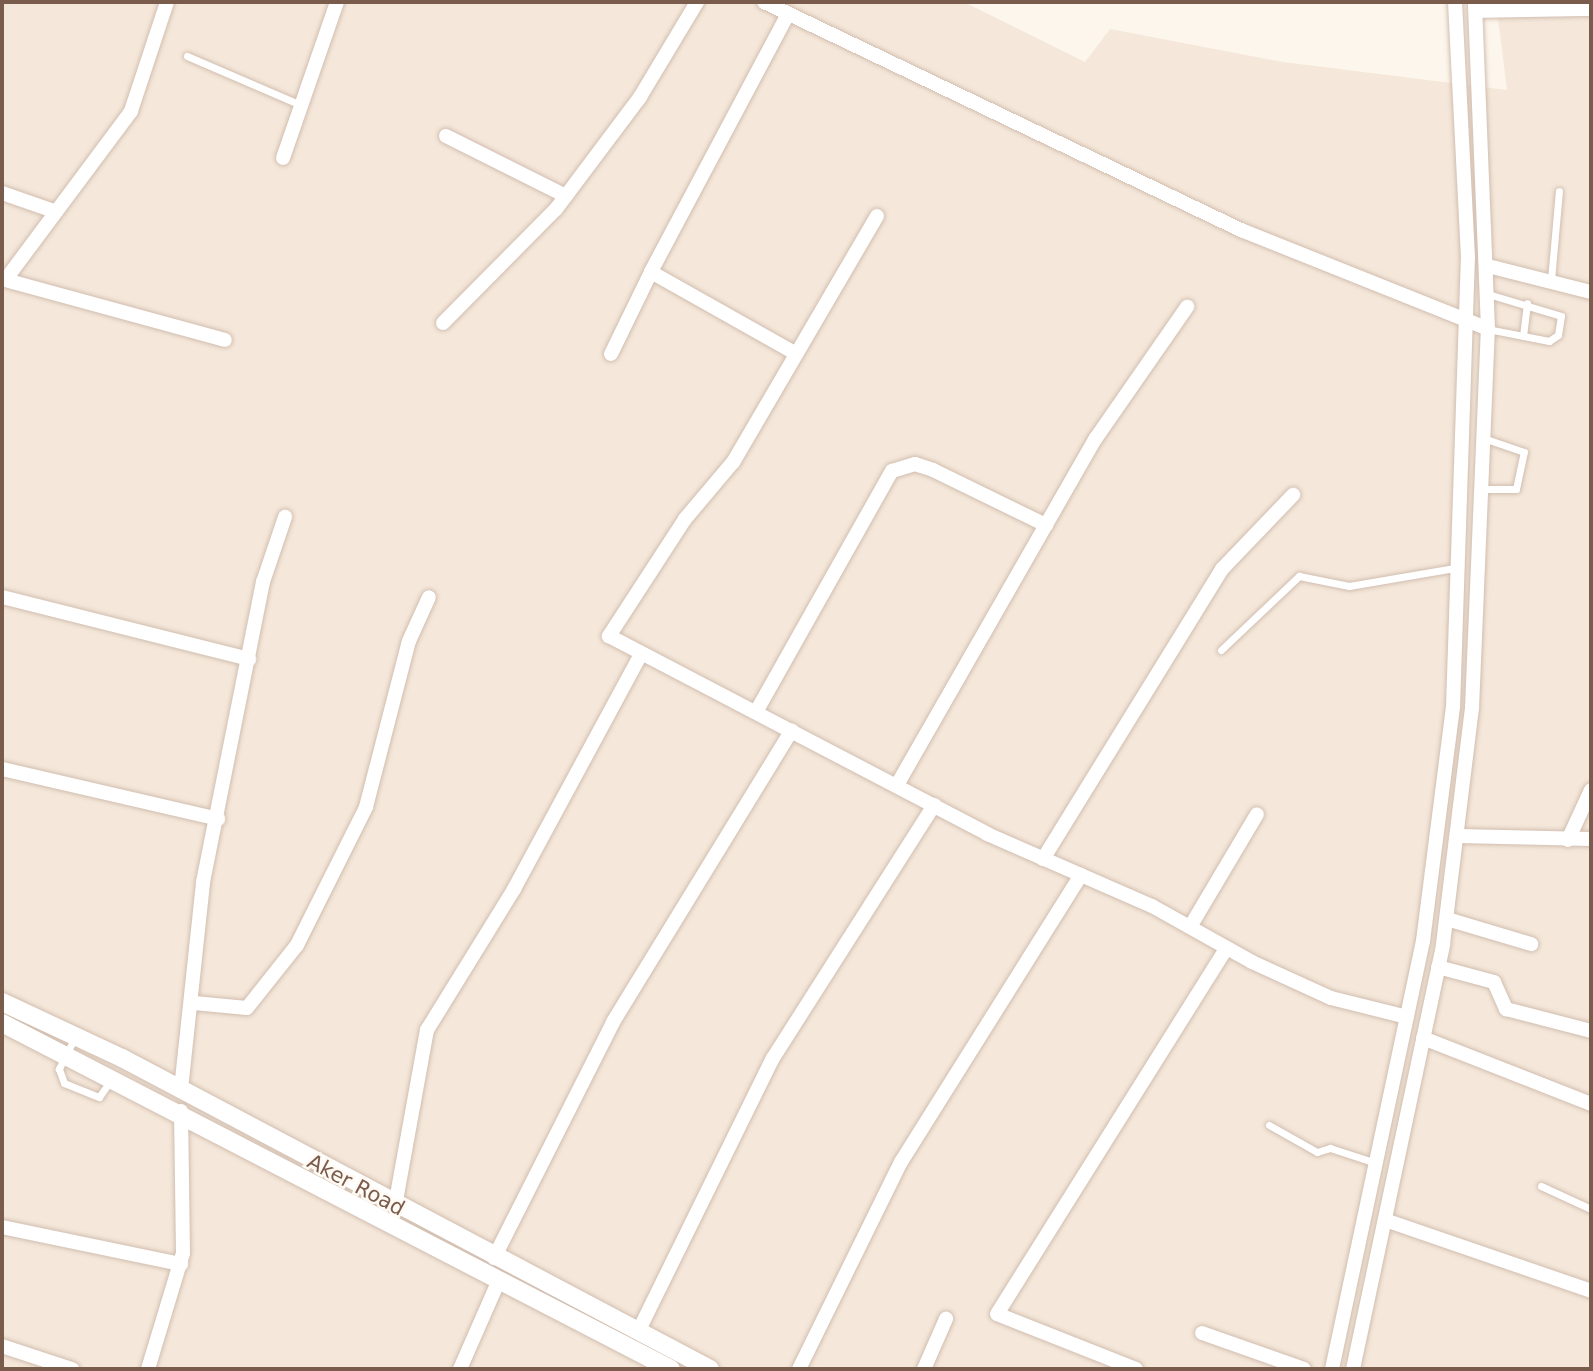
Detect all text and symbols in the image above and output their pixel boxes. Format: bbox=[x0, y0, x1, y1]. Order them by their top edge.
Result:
street label: Aker Road bbox=[303, 1149, 409, 1221]

